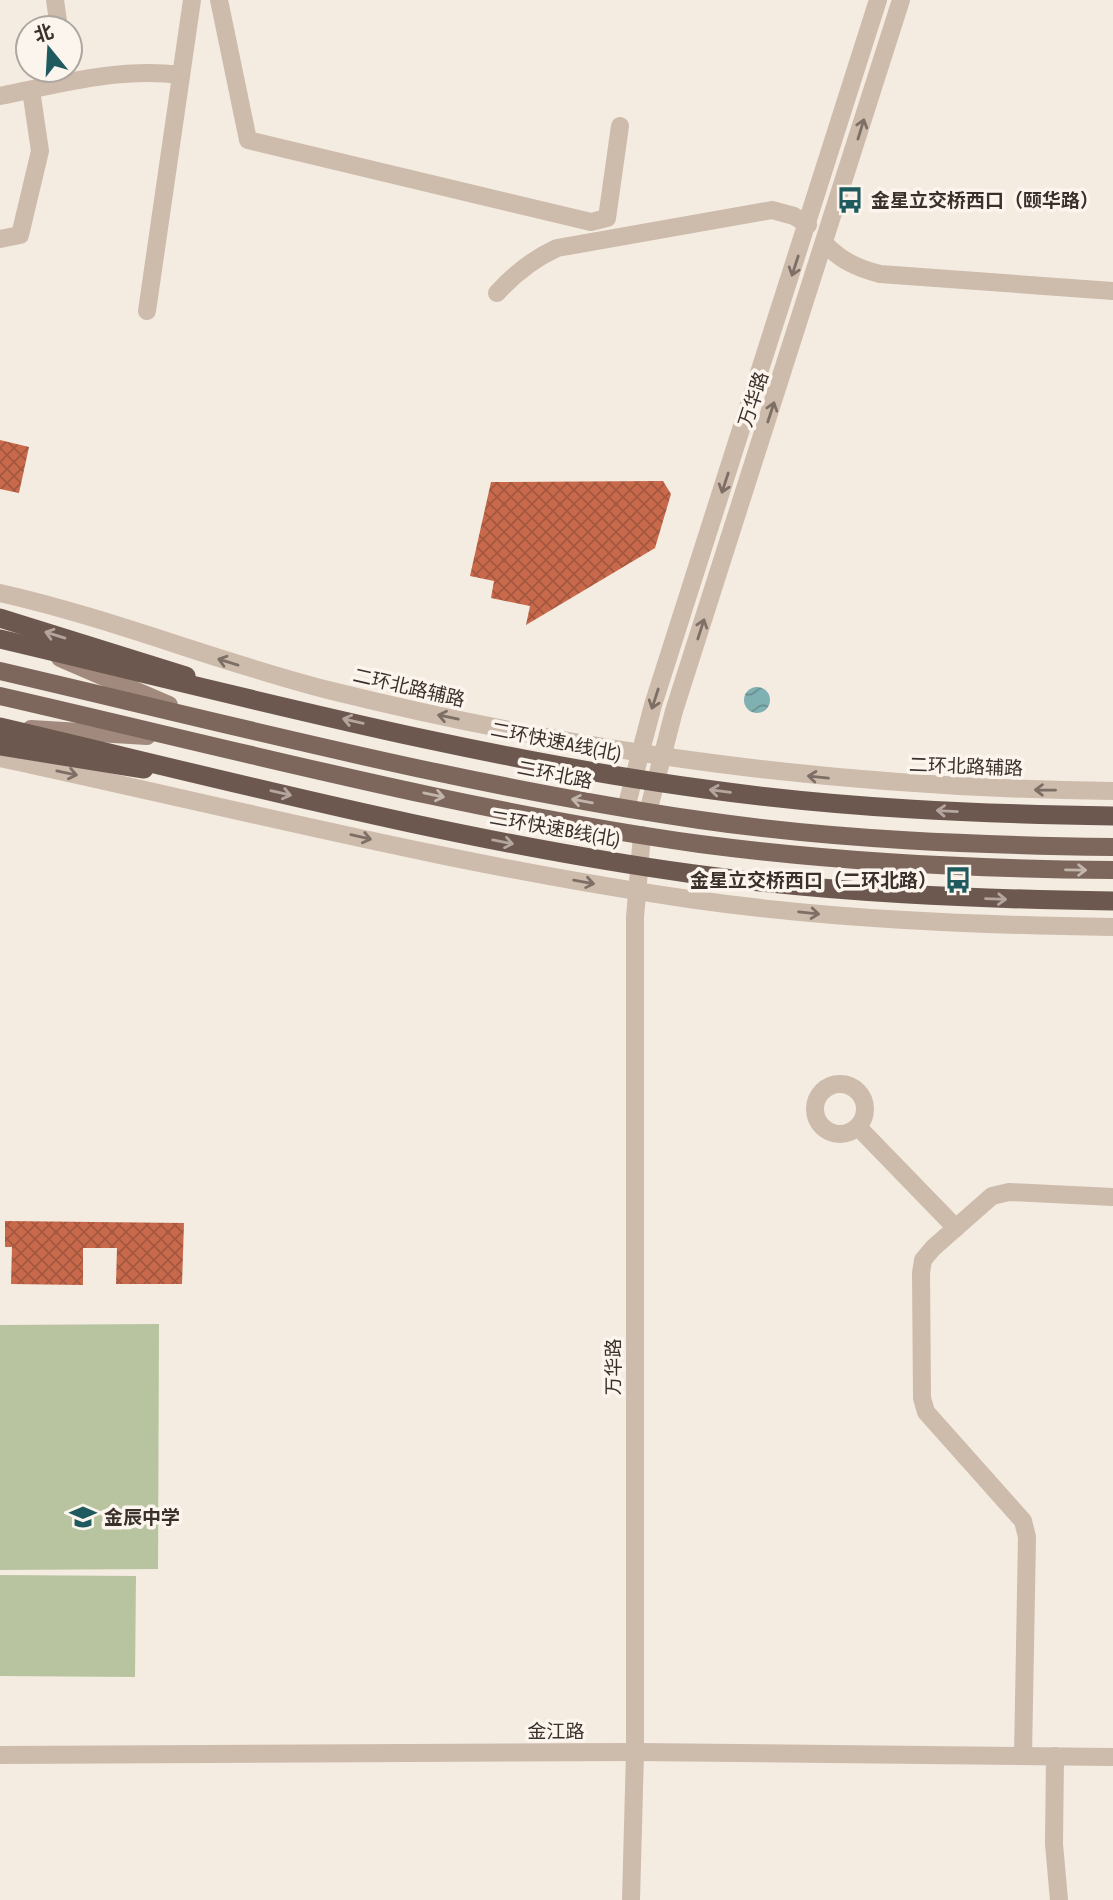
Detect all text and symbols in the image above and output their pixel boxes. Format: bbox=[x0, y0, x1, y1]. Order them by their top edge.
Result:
north arrow bbox=[14, 14, 84, 84]
text: 北 bbox=[31, 19, 56, 46]
one-way arrow bbox=[855, 118, 868, 140]
bus stop icon: 金星立交桥西口（颐华路） bbox=[835, 185, 865, 215]
place label: 金星立交桥西口（颐华路） bbox=[871, 189, 1099, 211]
one-way arrow bbox=[787, 255, 800, 277]
street label: 万华路 bbox=[734, 368, 772, 430]
one-way arrow bbox=[766, 402, 778, 424]
one-way arrow bbox=[717, 471, 730, 493]
one-way arrow bbox=[695, 618, 708, 640]
one-way arrow bbox=[44, 627, 66, 640]
one-way arrow bbox=[217, 654, 239, 667]
street label: 二环北路辅路 bbox=[351, 663, 467, 711]
one-way arrow bbox=[648, 688, 661, 710]
one-way arrow bbox=[437, 709, 460, 723]
one-way arrow bbox=[342, 714, 364, 727]
street label: 二环快速A线(北) bbox=[489, 718, 623, 764]
street label: 二环北路辅路 bbox=[909, 753, 1023, 779]
street label: 二环北路 bbox=[516, 756, 594, 792]
one-way arrow bbox=[55, 766, 78, 780]
one-way arrow bbox=[807, 770, 829, 783]
one-way arrow bbox=[1034, 783, 1057, 796]
one-way arrow bbox=[709, 785, 732, 798]
one-way arrow bbox=[269, 787, 292, 800]
one-way arrow bbox=[422, 789, 445, 803]
one-way arrow bbox=[571, 794, 594, 807]
one-way arrow bbox=[936, 805, 959, 818]
street label: 二环快速B线(北) bbox=[488, 806, 622, 850]
one-way arrow bbox=[349, 831, 372, 844]
one-way arrow bbox=[491, 835, 514, 849]
one-way arrow bbox=[1064, 863, 1087, 877]
bus stop icon: 金星立交桥西口（二环北路） bbox=[943, 865, 973, 895]
place label: 金星立交桥西口（二环北路） bbox=[690, 869, 937, 891]
one-way arrow bbox=[572, 876, 595, 889]
one-way arrow bbox=[985, 893, 1008, 906]
one-way arrow bbox=[797, 906, 820, 919]
street label: 万华路 bbox=[602, 1338, 624, 1396]
school or university icon: 金辰中学 bbox=[68, 1502, 98, 1532]
place label: 金辰中学 bbox=[104, 1506, 180, 1528]
street label: 金江路 bbox=[527, 1720, 585, 1742]

